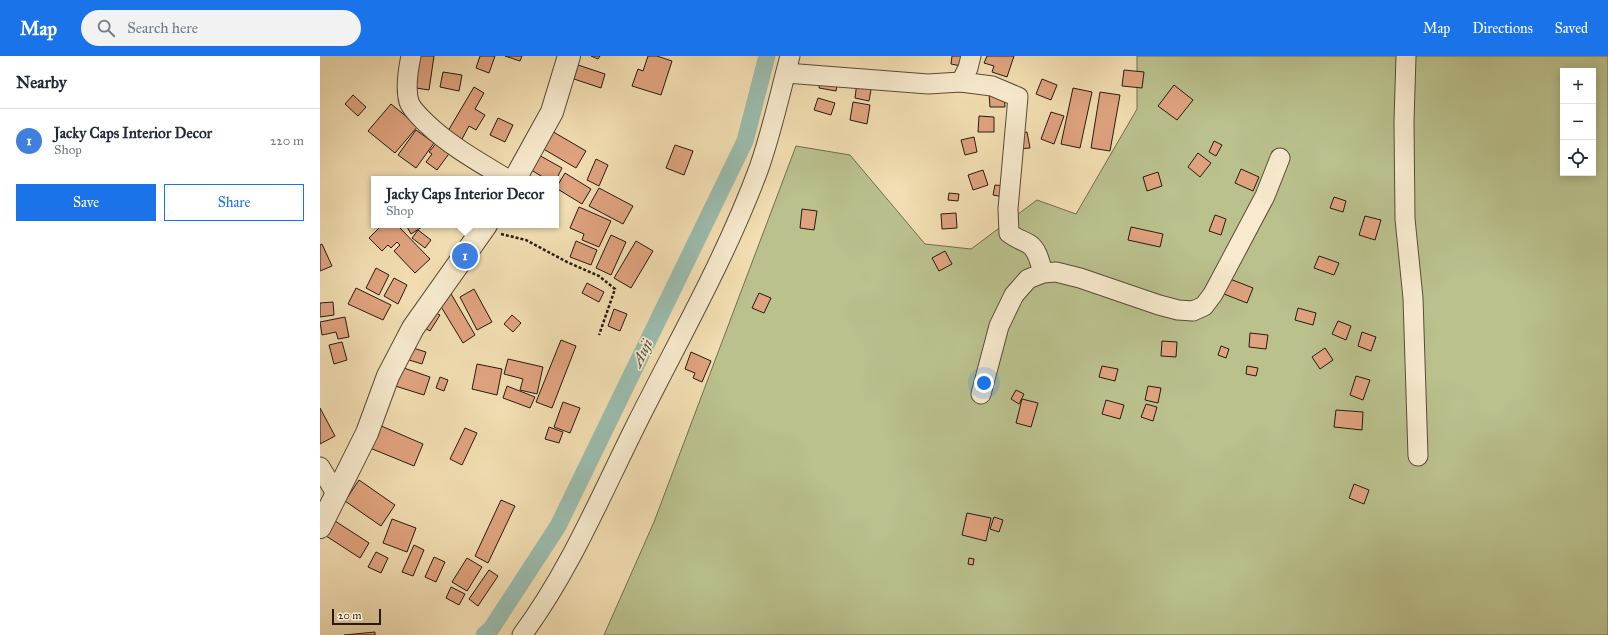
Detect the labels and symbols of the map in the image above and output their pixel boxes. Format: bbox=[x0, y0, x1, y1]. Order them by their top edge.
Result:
pin: 1 bbox=[452, 241, 478, 271]
water label: Auji bbox=[627, 336, 657, 372]
your location bbox=[974, 373, 994, 393]
scale bar bbox=[332, 607, 381, 626]

